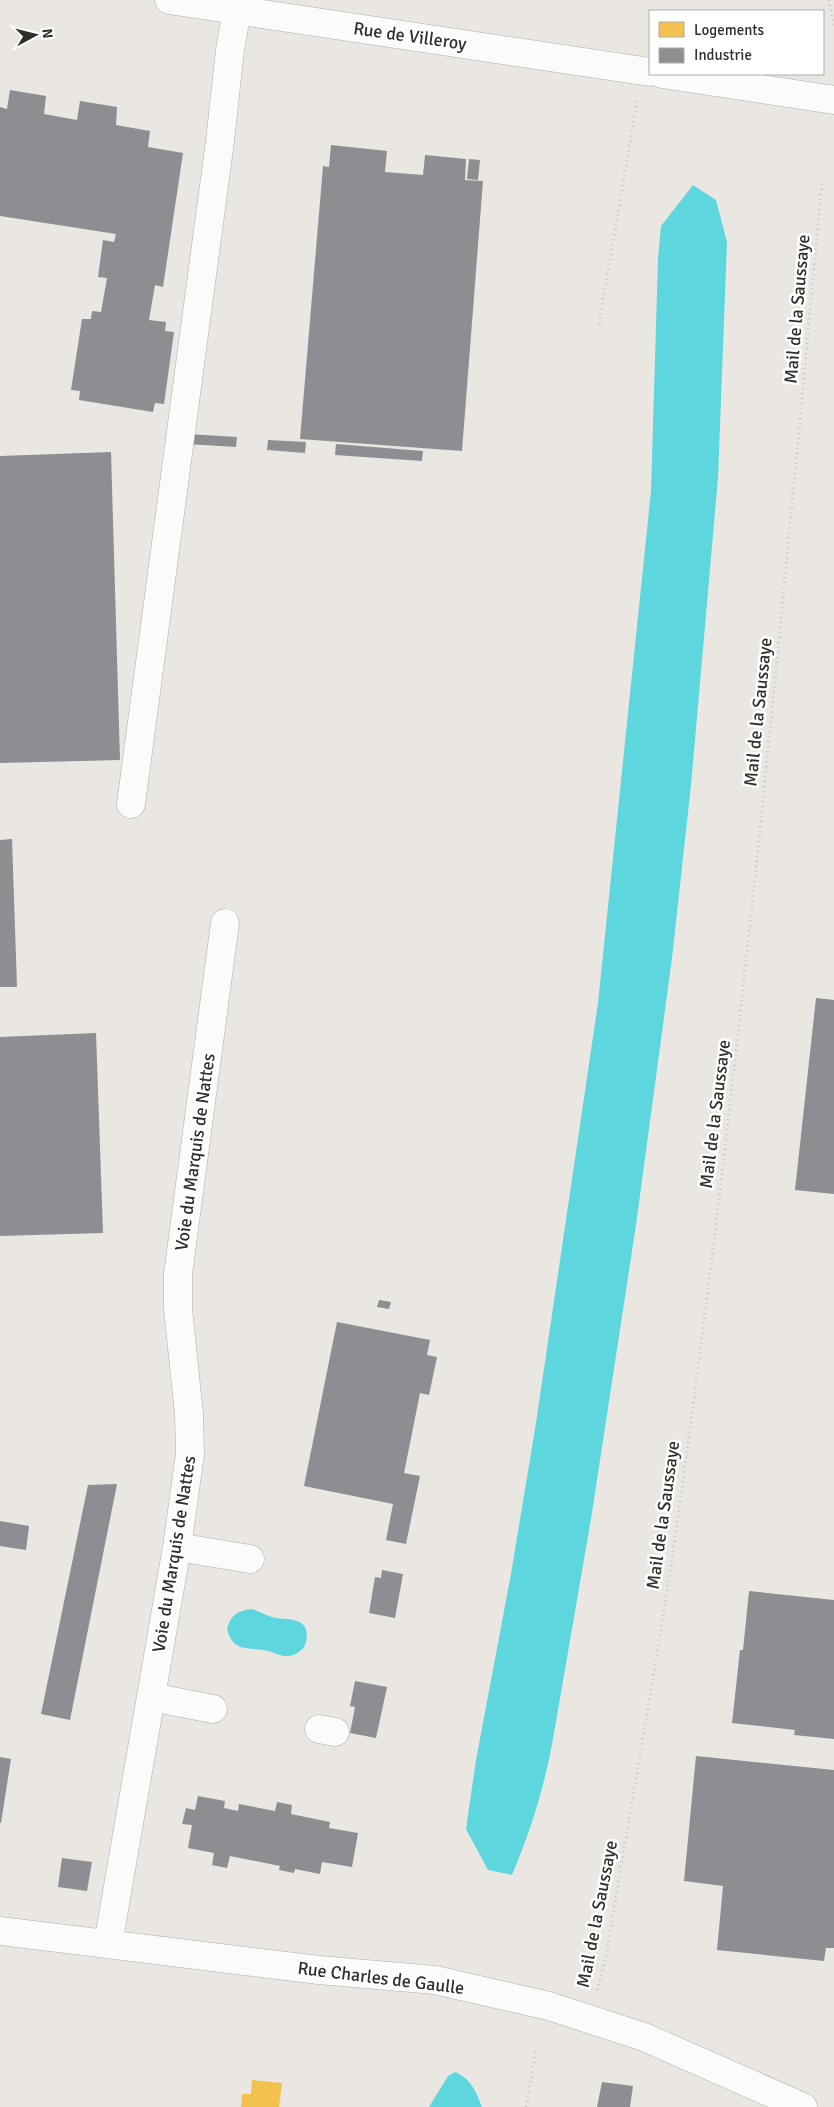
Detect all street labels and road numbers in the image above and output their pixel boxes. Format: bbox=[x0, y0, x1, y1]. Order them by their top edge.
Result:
street label: Rue de Villeroy bbox=[352, 17, 469, 55]
street label: Mail de la Saussaye bbox=[780, 234, 814, 384]
street label: Mail de la Saussaye bbox=[739, 636, 777, 788]
street label: Mail de la Saussaye bbox=[695, 1038, 735, 1190]
street label: Voie du Marquis de Nattes bbox=[170, 1052, 220, 1252]
street label: Mail de la Saussaye bbox=[642, 1439, 684, 1591]
street label: Voie du Marquis de Nattes bbox=[148, 1454, 200, 1654]
street label: Mail de la Saussaye bbox=[572, 1838, 622, 1990]
street label: Rue Charles de Gaulle bbox=[296, 1957, 466, 1999]

